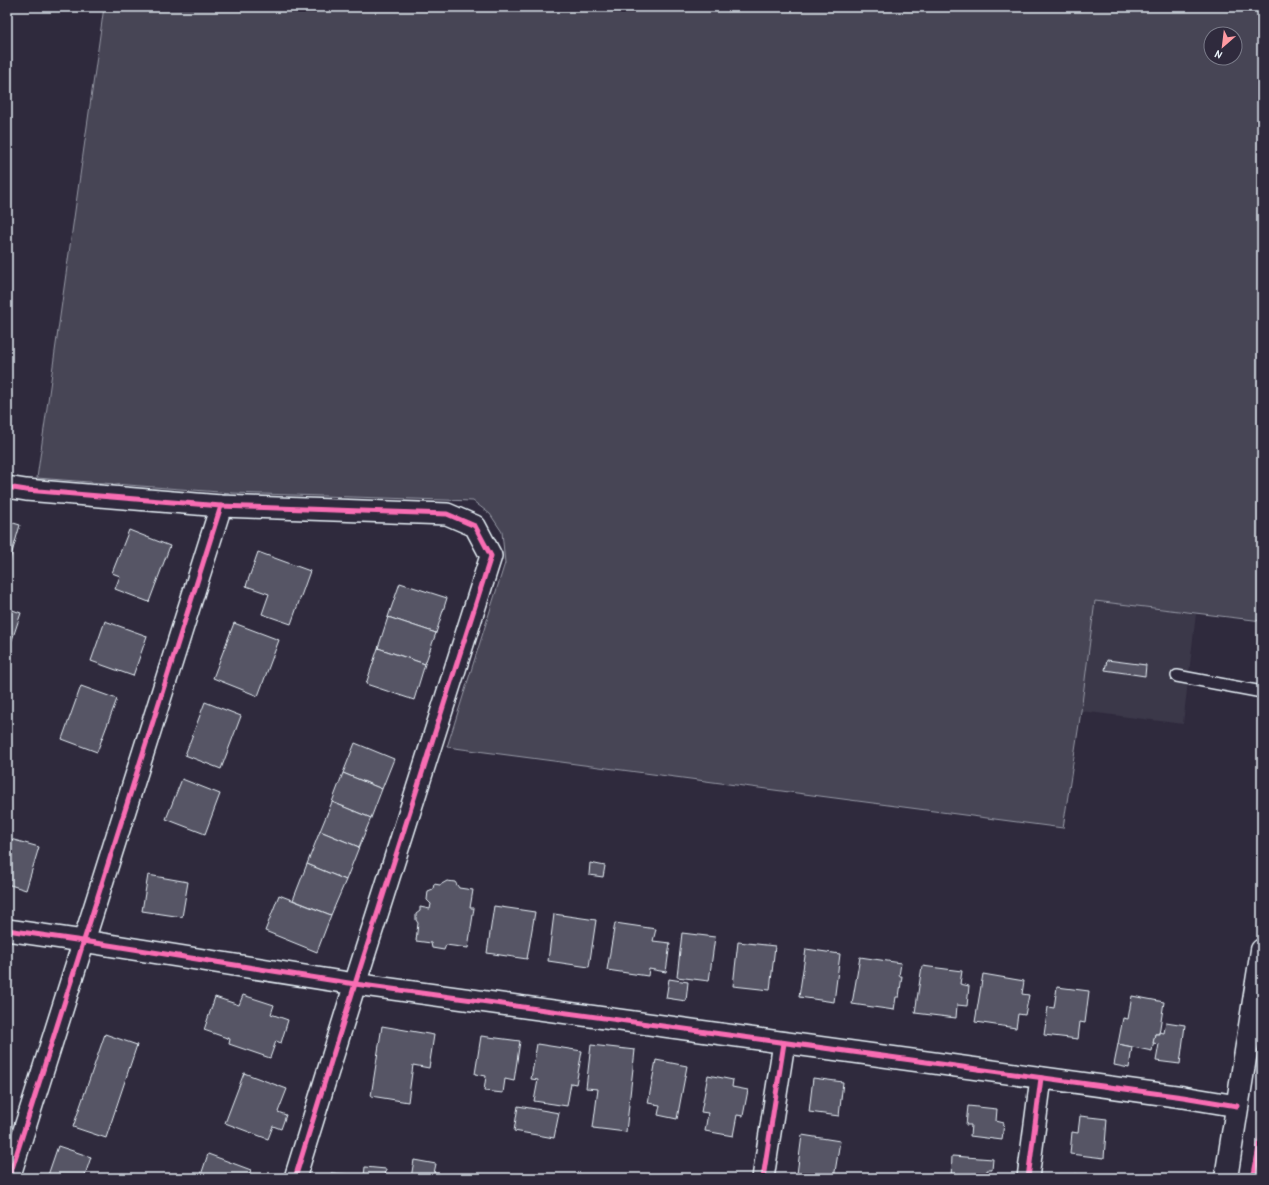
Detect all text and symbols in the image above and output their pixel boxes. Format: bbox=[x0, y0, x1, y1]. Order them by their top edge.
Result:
north arrow bbox=[1203, 26, 1243, 66]
text: N bbox=[1212, 47, 1224, 62]

